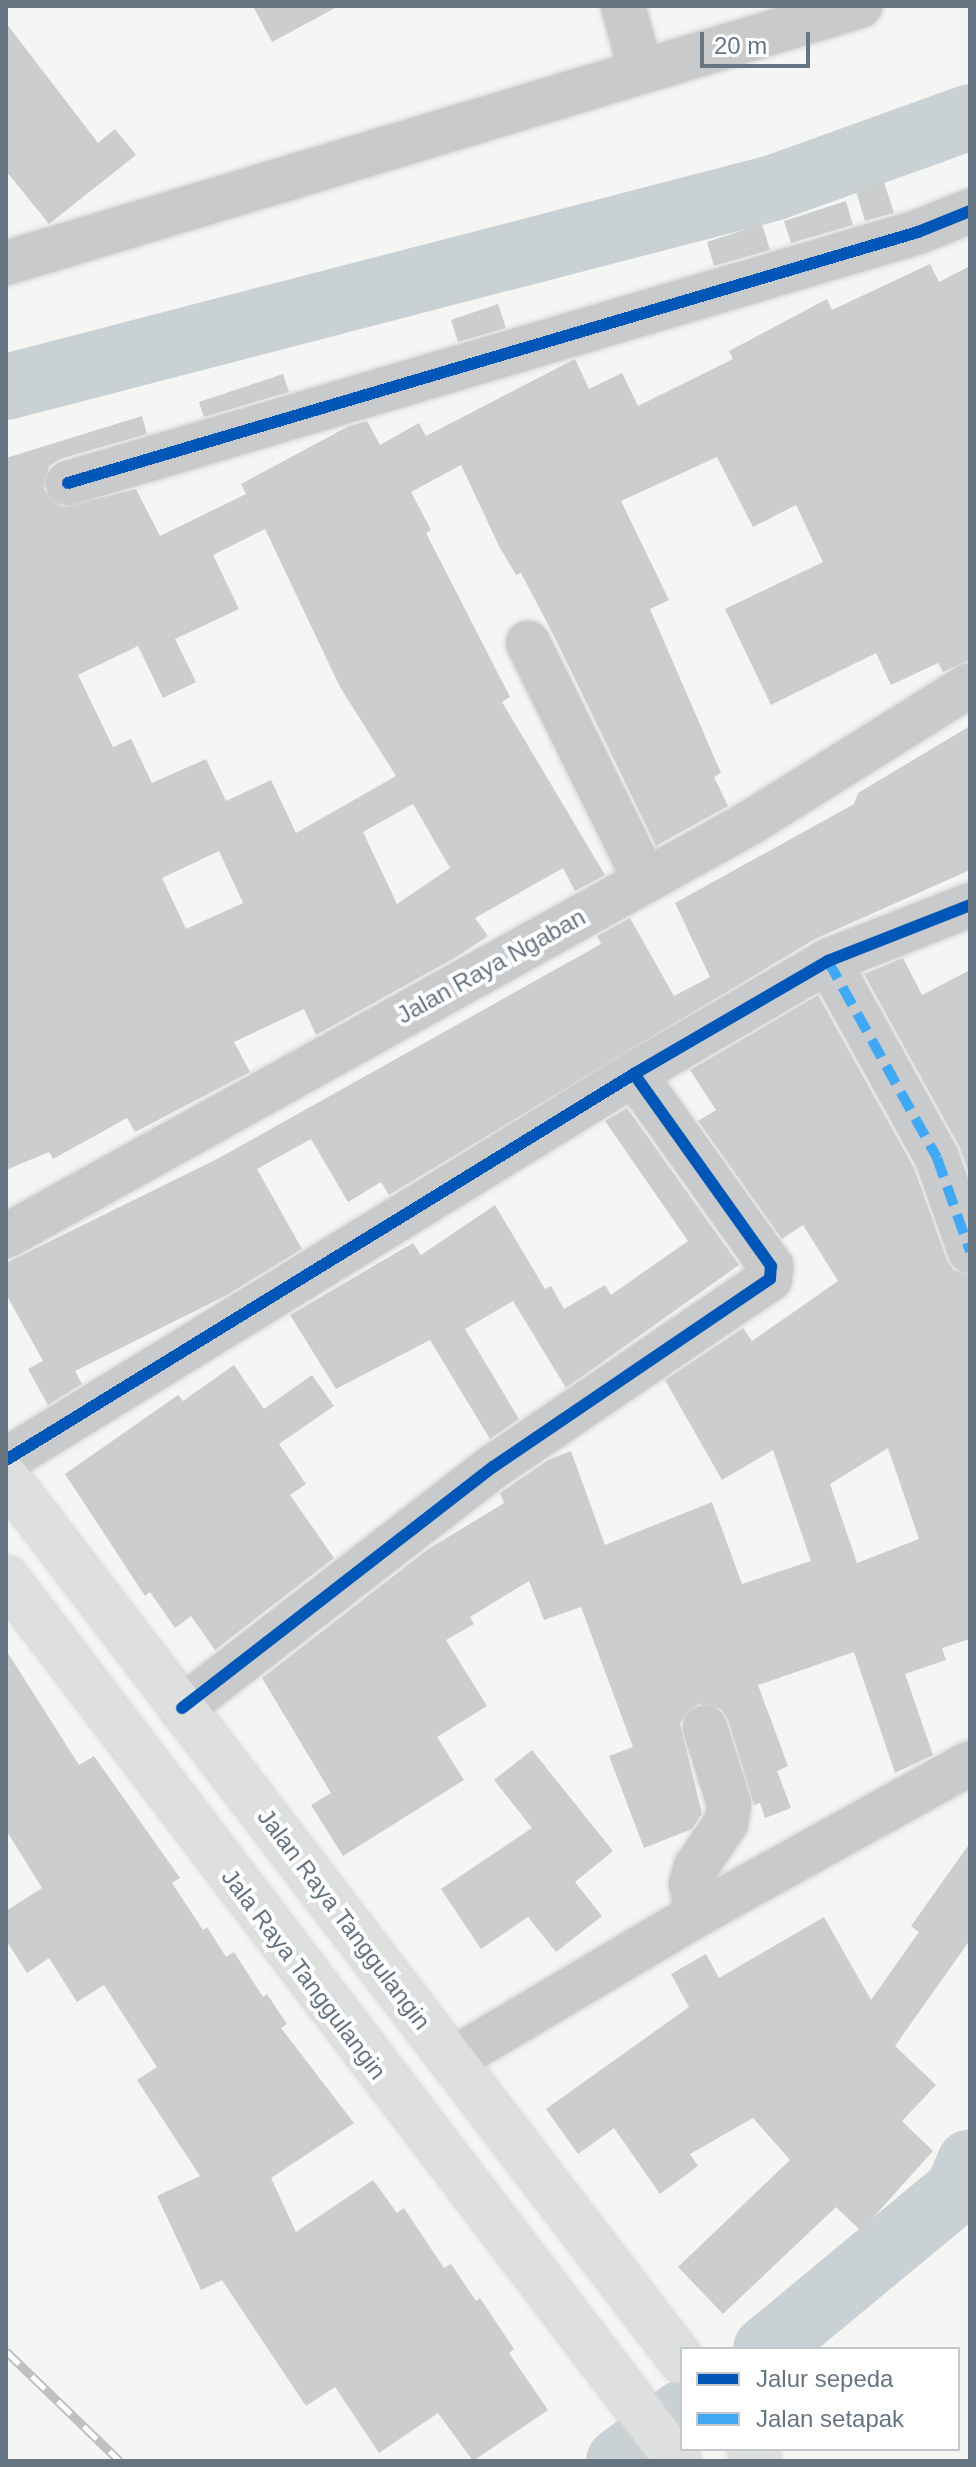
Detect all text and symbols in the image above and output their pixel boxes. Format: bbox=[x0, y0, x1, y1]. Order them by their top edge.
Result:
scale bar bbox=[704, 16, 814, 66]
text: 20 m bbox=[714, 32, 767, 59]
street label: Jalan Raya Ngaban bbox=[392, 902, 590, 1030]
street label: Jalan Raya Tanggulangin bbox=[251, 1803, 437, 2035]
street label: Jala Raya Tanggulangin bbox=[215, 1863, 393, 2085]
legend bbox=[680, 2347, 960, 2451]
text: Jalur sepeda bbox=[756, 2365, 893, 2392]
text: Jalan setapak bbox=[756, 2405, 904, 2432]

